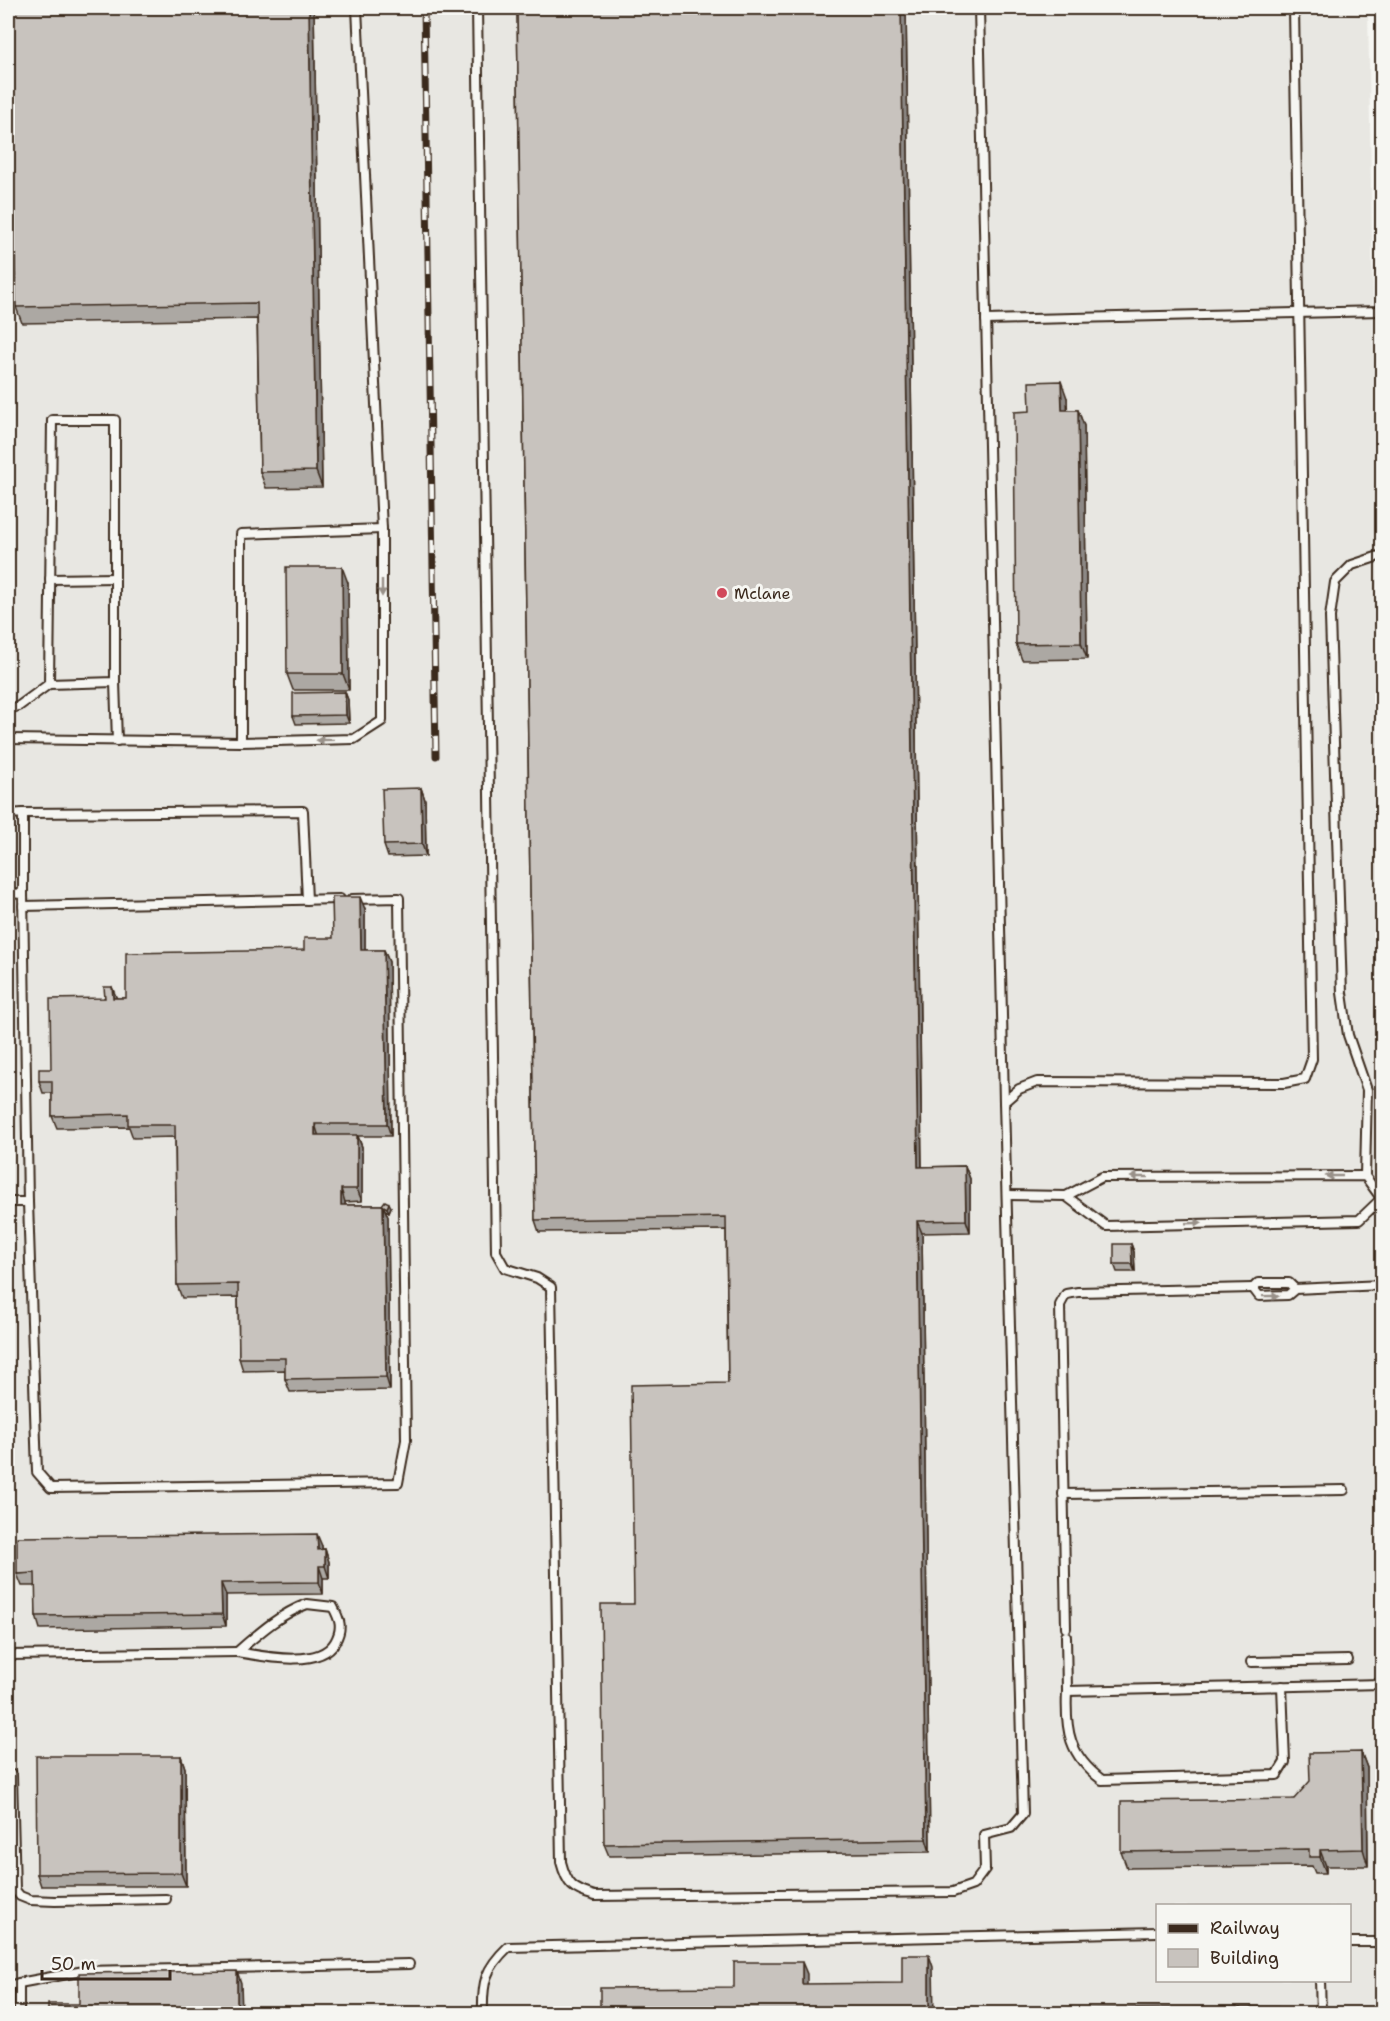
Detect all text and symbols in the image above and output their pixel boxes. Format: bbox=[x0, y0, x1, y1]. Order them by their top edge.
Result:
one-way arrow bbox=[377, 578, 387, 597]
place label: Mclane bbox=[734, 583, 791, 604]
marker: Mclane bbox=[715, 586, 729, 600]
one-way arrow bbox=[316, 735, 335, 744]
one-way arrow bbox=[1324, 1171, 1343, 1181]
one-way arrow bbox=[1129, 1172, 1148, 1182]
one-way arrow bbox=[1185, 1218, 1204, 1228]
one-way arrow bbox=[1262, 1291, 1281, 1301]
legend bbox=[1156, 1904, 1351, 1982]
text: Railway bbox=[1210, 1916, 1280, 1940]
scale bar bbox=[42, 1943, 170, 1981]
text: Building bbox=[1210, 1946, 1279, 1970]
text: 50 m bbox=[51, 1952, 96, 1976]

